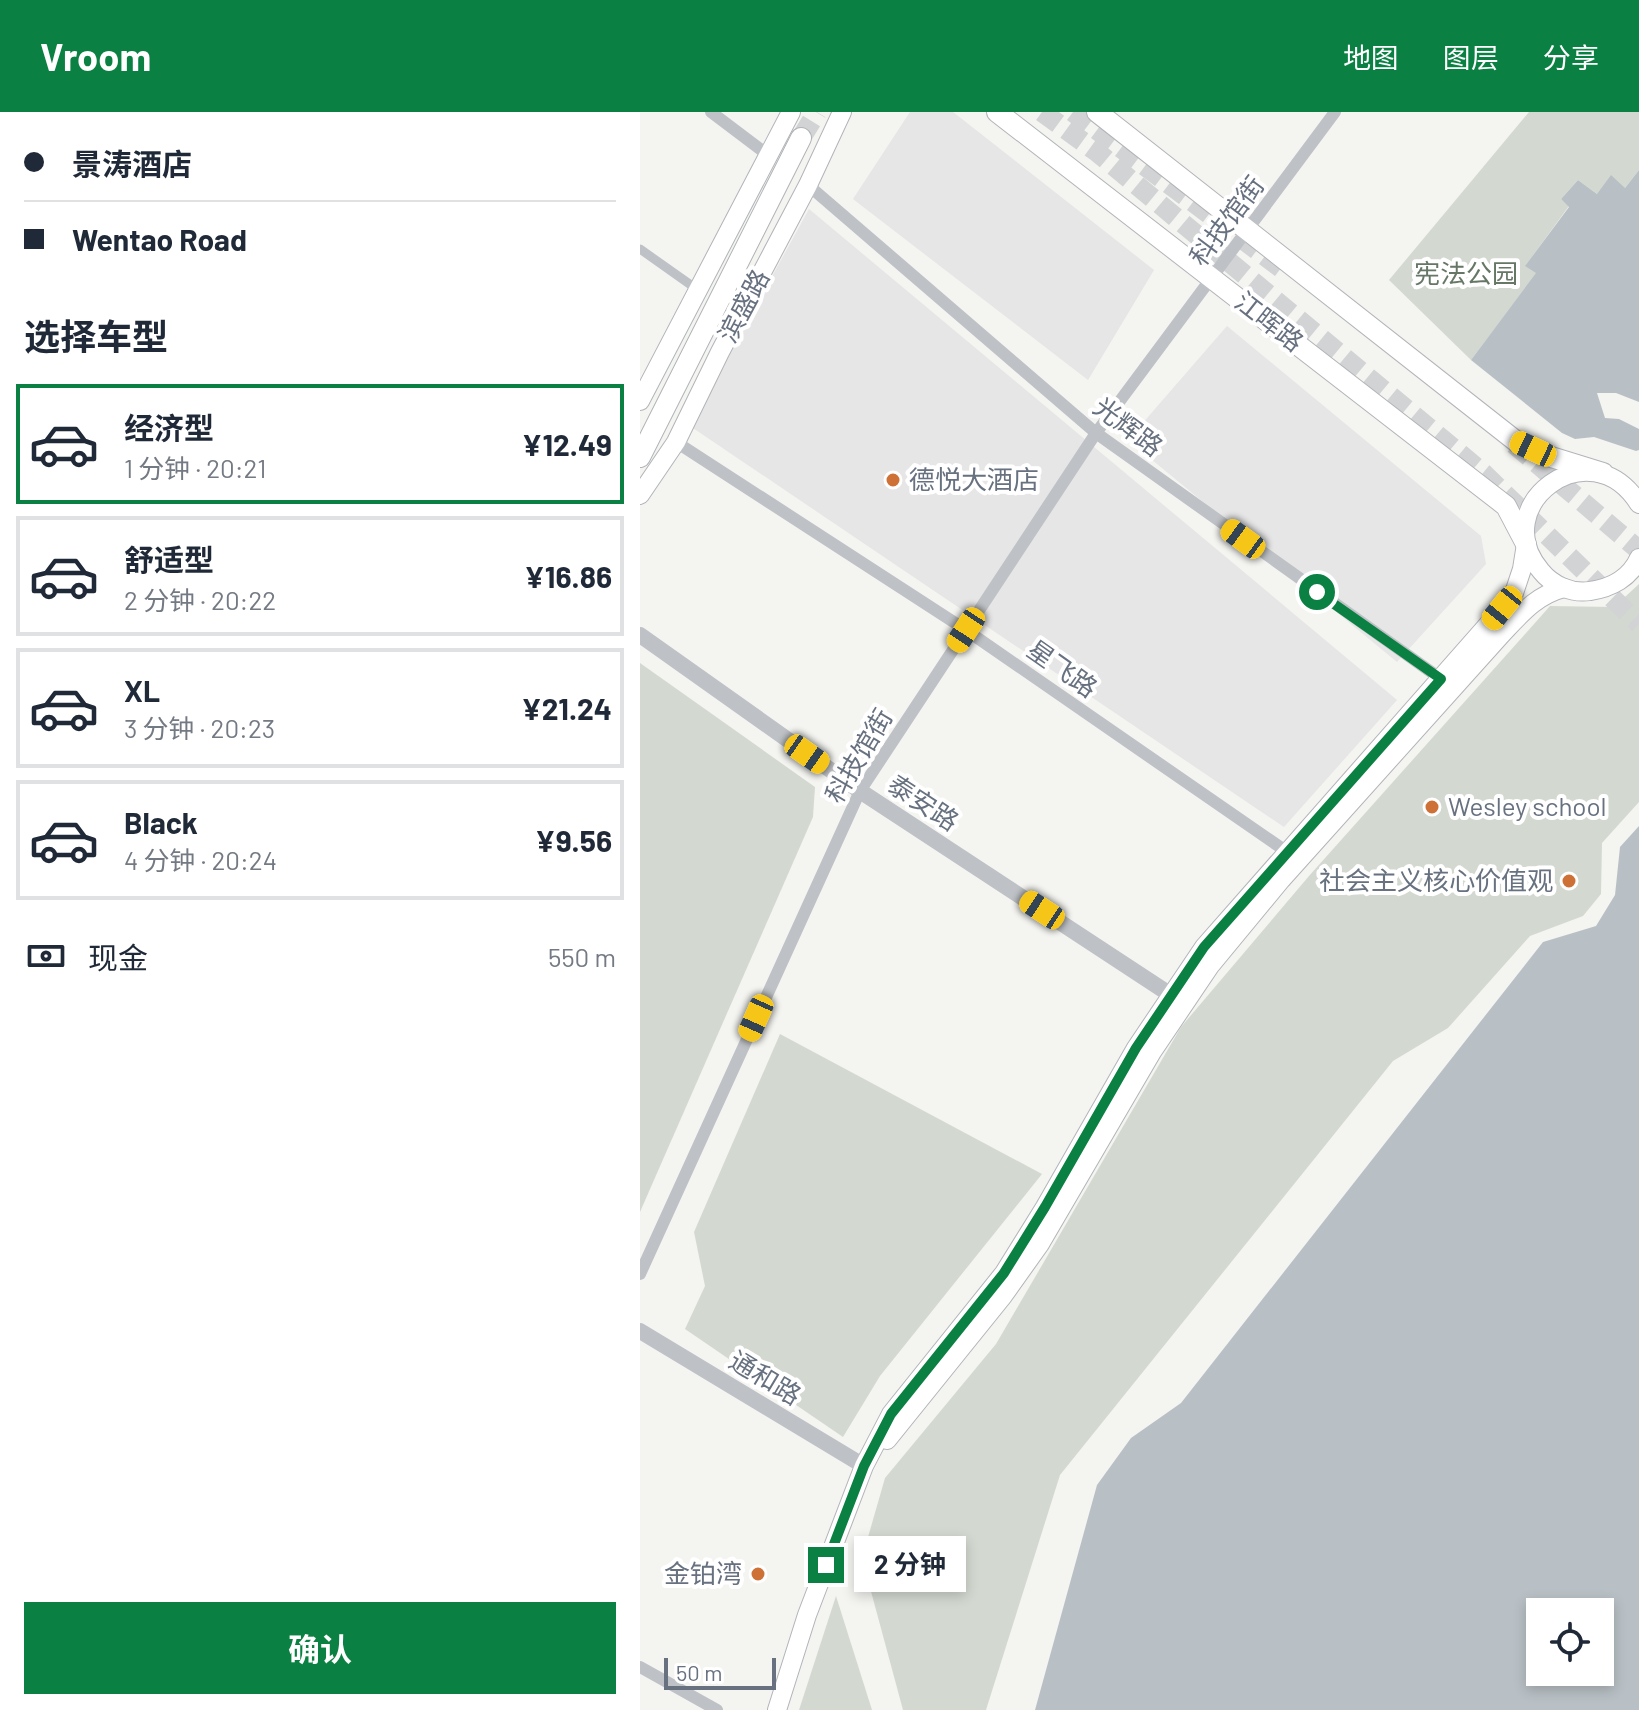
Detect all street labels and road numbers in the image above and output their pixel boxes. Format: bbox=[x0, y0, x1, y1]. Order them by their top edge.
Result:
street label: 科技馆街 bbox=[1182, 169, 1269, 271]
street label: 滨盛路 bbox=[711, 264, 775, 347]
street label: 江晖路 bbox=[1230, 285, 1310, 357]
street label: 光辉路 bbox=[1088, 390, 1169, 462]
street label: 星飞路 bbox=[1022, 633, 1104, 703]
street label: 科技馆街 bbox=[818, 703, 898, 808]
street label: 泰安路 bbox=[883, 767, 965, 836]
street label: 通和路 bbox=[724, 1343, 807, 1410]

